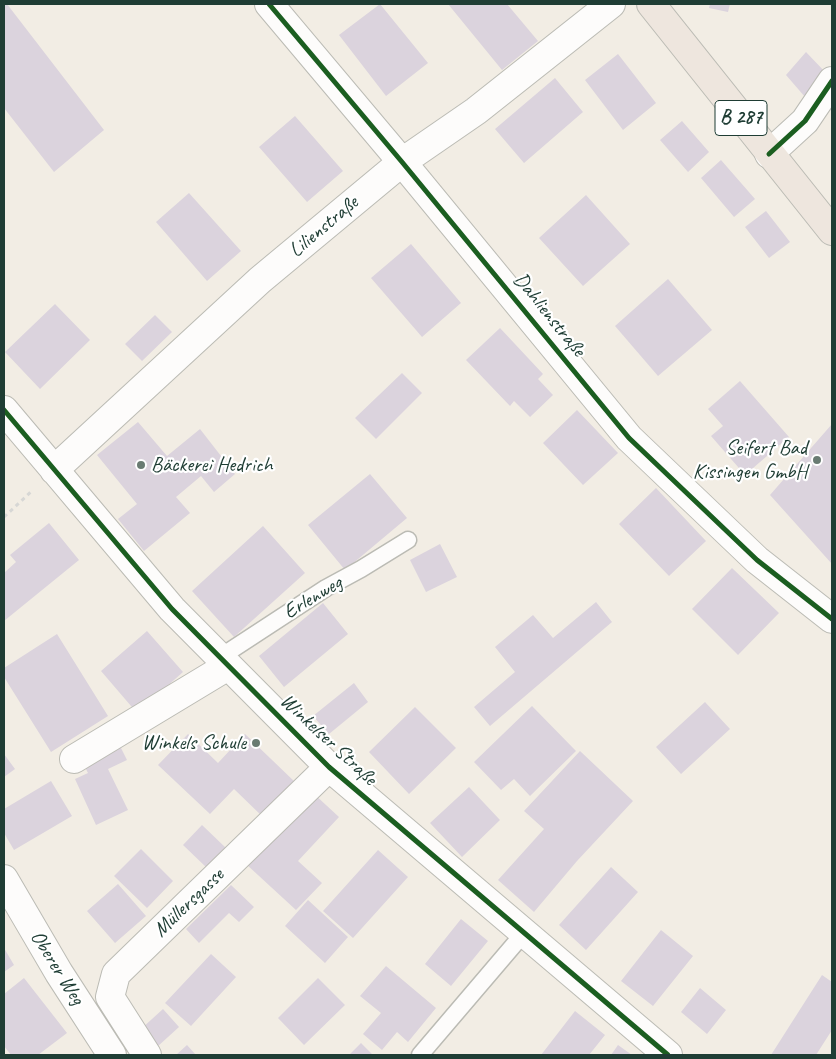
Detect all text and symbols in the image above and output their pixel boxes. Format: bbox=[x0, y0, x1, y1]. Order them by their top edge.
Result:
road number: B 287 bbox=[715, 100, 767, 136]
street label: Lilienstraße bbox=[284, 191, 364, 263]
street label: Dahlienstraße bbox=[507, 268, 591, 362]
place label: Seifert Bad Kissingen GmbH bbox=[693, 435, 807, 485]
place label: Bäckerei Hedrich bbox=[151, 452, 272, 478]
marker: Seifert Bad Kissingen GmbH bbox=[811, 454, 823, 466]
marker: Bäckerei Hedrich bbox=[135, 459, 147, 471]
street label: Erlenweg bbox=[279, 571, 347, 625]
street label: Winkelser Straße bbox=[274, 689, 382, 791]
place label: Winkels Schule bbox=[142, 730, 246, 756]
marker: Winkels Schule bbox=[250, 737, 262, 749]
street label: Müllersgasse bbox=[148, 863, 230, 943]
street label: Oberer Weg bbox=[24, 926, 90, 1010]

